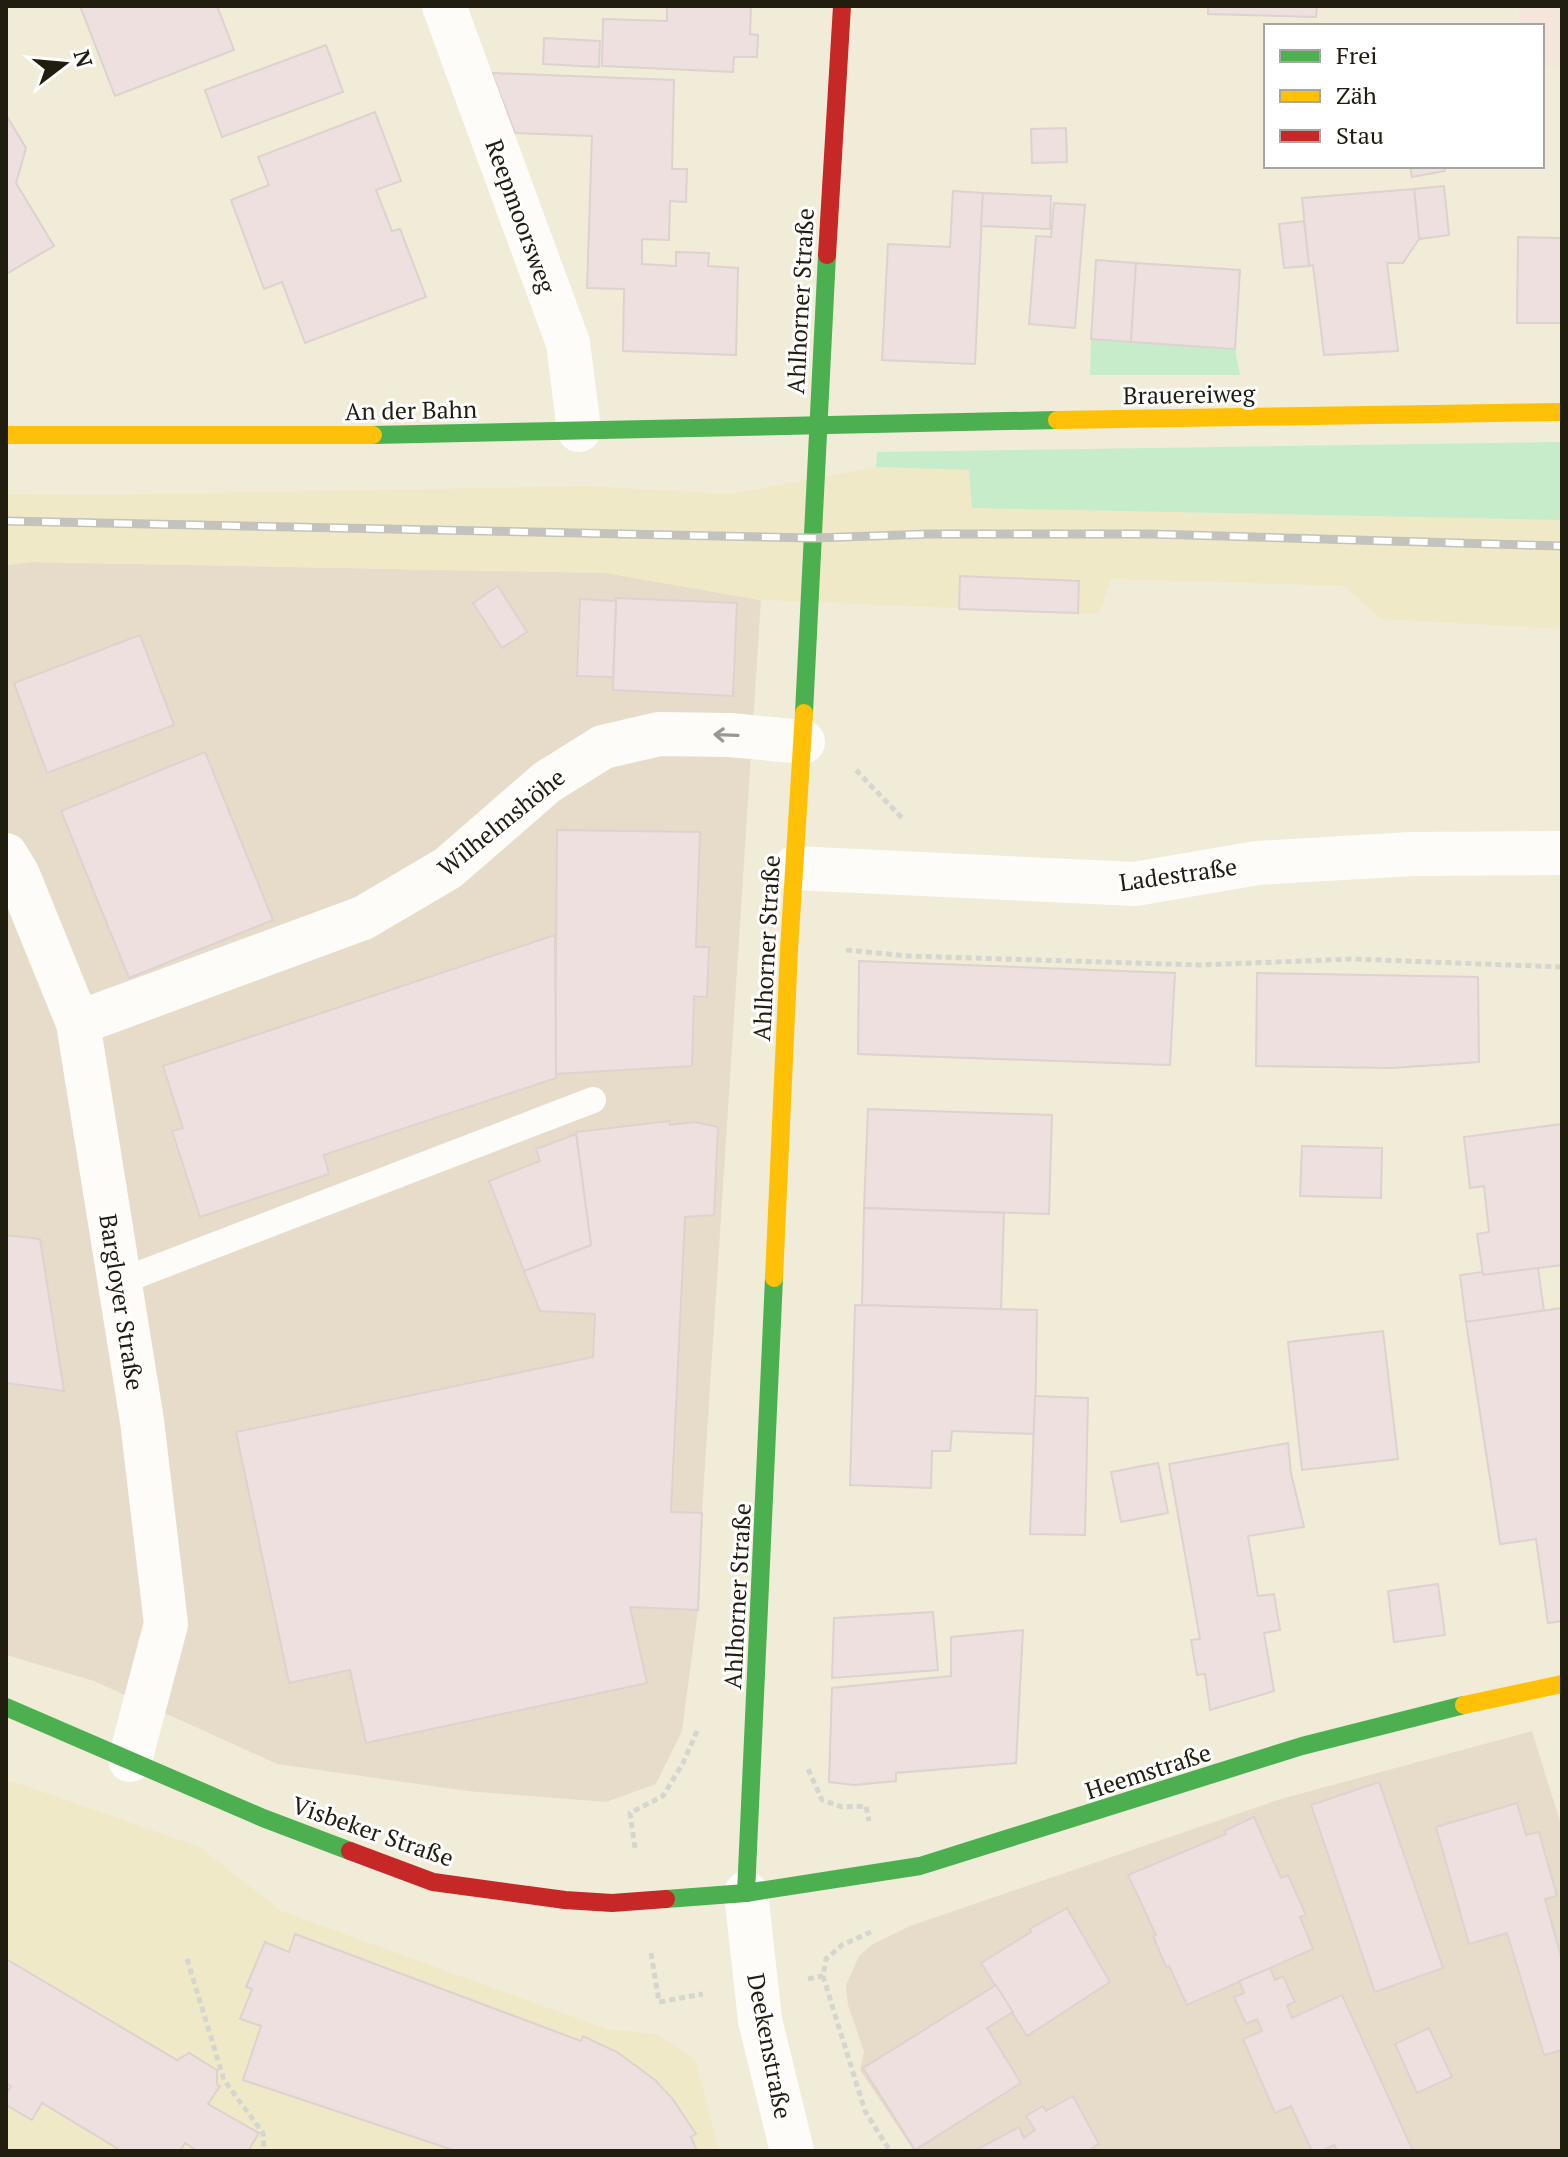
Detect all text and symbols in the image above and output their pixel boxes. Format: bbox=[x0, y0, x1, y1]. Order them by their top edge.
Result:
north arrow bbox=[24, 24, 104, 104]
legend bbox=[1264, 24, 1544, 168]
text: Frei bbox=[1336, 39, 1378, 71]
text: N bbox=[67, 46, 100, 71]
text: Zäh bbox=[1336, 79, 1377, 111]
text: Stau bbox=[1336, 119, 1384, 151]
street label: Reepmoorsweg bbox=[478, 135, 564, 298]
street label: Ahlhorner Straße bbox=[779, 207, 821, 395]
street label: Brauereiweg bbox=[1123, 377, 1256, 411]
street label: An der Bahn bbox=[345, 393, 477, 427]
one-way arrow bbox=[713, 727, 739, 742]
street label: Wilhelmshöhe bbox=[431, 761, 571, 883]
street label: Ladestraße bbox=[1117, 850, 1239, 898]
street label: Ahlhorner Straße bbox=[745, 854, 787, 1042]
street label: Bargloyer Straße bbox=[92, 1212, 152, 1392]
street label: Ahlhorner Straße bbox=[716, 1502, 758, 1690]
street label: Heemstraße bbox=[1081, 1736, 1215, 1806]
street label: Visbeker Straße bbox=[288, 1788, 458, 1874]
street label: Deekenstraße bbox=[740, 1971, 800, 2121]

